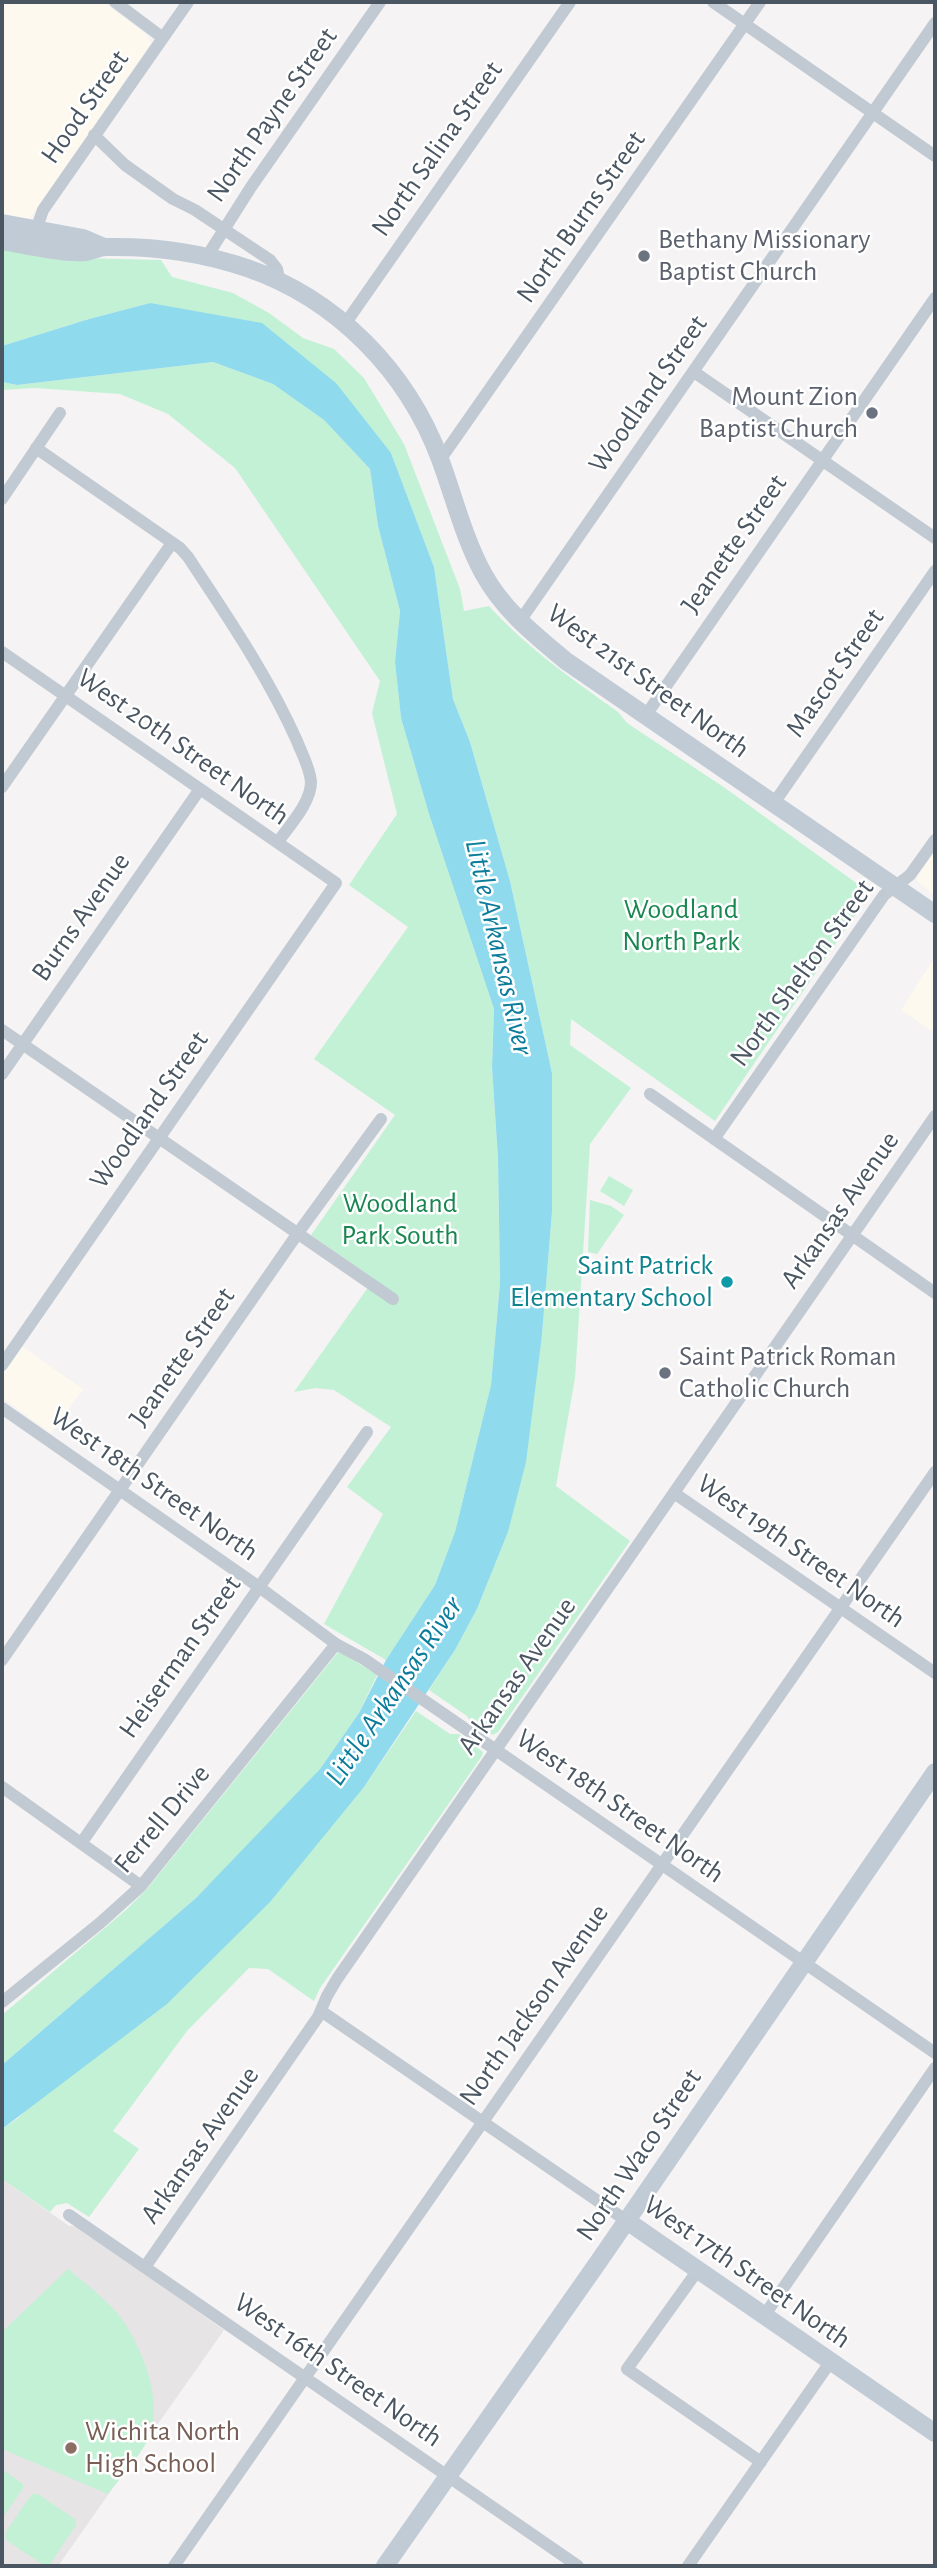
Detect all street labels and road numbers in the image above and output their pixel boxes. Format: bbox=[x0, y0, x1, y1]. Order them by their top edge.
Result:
street label: North Payne Street bbox=[199, 21, 345, 209]
street label: Hood Street bbox=[34, 44, 136, 170]
street label: North Salina Street bbox=[364, 55, 510, 243]
street label: North Burns Street bbox=[509, 124, 653, 310]
street label: Woodland Street bbox=[581, 309, 715, 479]
street label: Jeanette Street bbox=[674, 468, 794, 620]
street label: West 21st Street North bbox=[540, 596, 756, 766]
street label: Mascot Street bbox=[778, 602, 892, 744]
street label: West 20th Street North bbox=[70, 661, 296, 833]
street label: Burns Avenue bbox=[24, 846, 138, 988]
street label: North Shelton Street bbox=[723, 873, 881, 1073]
street label: Woodland Street bbox=[82, 1025, 216, 1195]
street label: Arkansas Avenue bbox=[773, 1125, 907, 1295]
street label: Jeanette Street bbox=[122, 1281, 242, 1433]
street label: West 18th Street North bbox=[43, 1399, 265, 1569]
street label: West 19th Street North bbox=[690, 1467, 912, 1635]
street label: Heiserman Street bbox=[112, 1569, 248, 1745]
street label: Arkansas Avenue bbox=[450, 1591, 584, 1761]
street label: West 18th Street North bbox=[509, 1721, 731, 1891]
street label: Ferrell Drive bbox=[107, 1758, 217, 1880]
street label: North Jackson Avenue bbox=[452, 1898, 616, 2112]
street label: Arkansas Avenue bbox=[133, 2060, 267, 2230]
street label: North Waco Street bbox=[569, 2062, 709, 2248]
street label: West 17th Street North bbox=[637, 2188, 857, 2356]
street label: West 16th Street North bbox=[227, 2286, 449, 2454]

